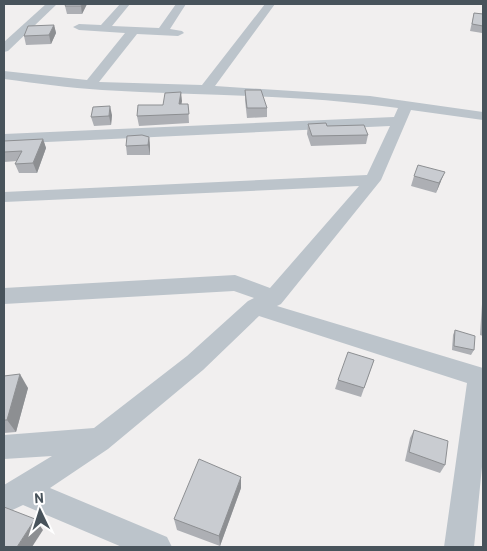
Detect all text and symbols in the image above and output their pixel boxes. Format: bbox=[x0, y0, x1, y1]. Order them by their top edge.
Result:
north arrow bbox=[15, 486, 65, 536]
text: N bbox=[34, 489, 44, 506]

